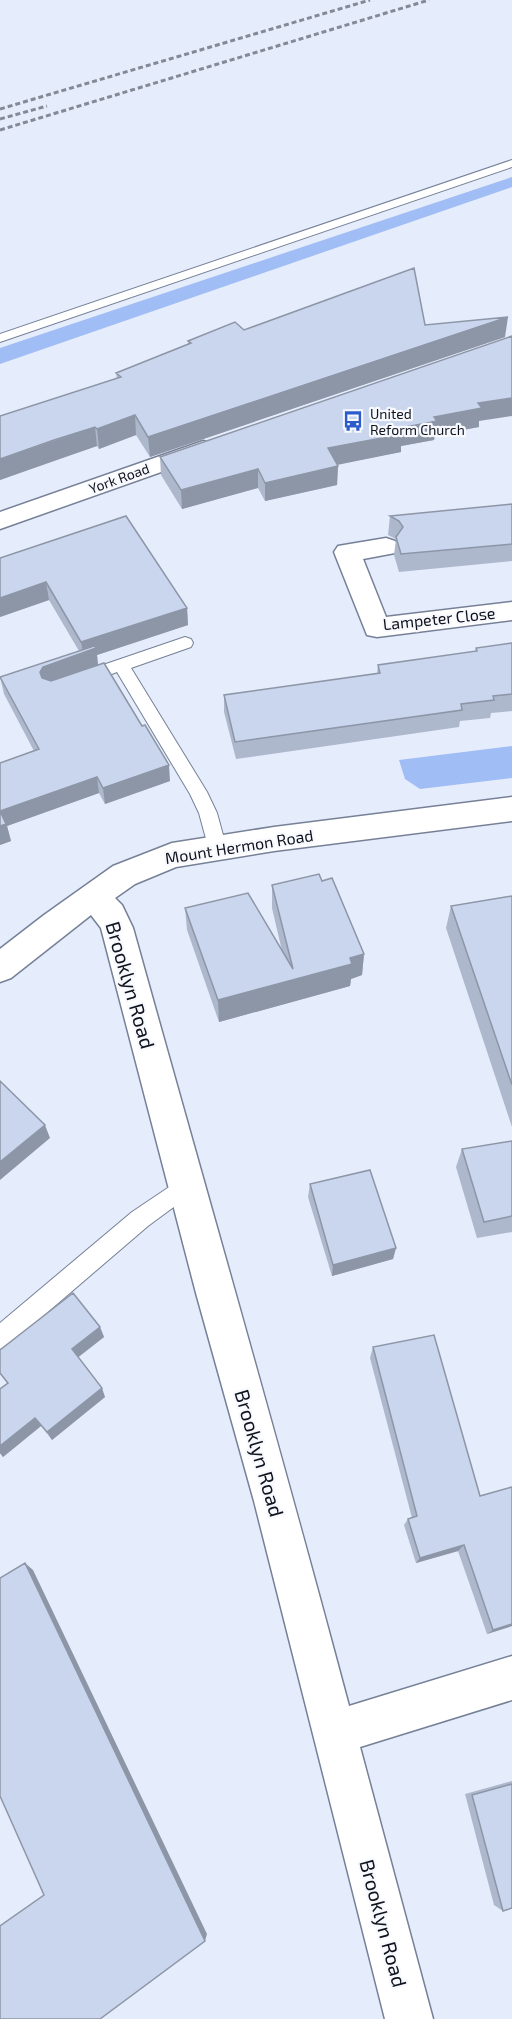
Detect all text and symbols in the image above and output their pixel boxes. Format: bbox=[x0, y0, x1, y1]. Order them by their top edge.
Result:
place label: United Reform Church bbox=[370, 405, 465, 438]
bus stop icon: United Reform Church bbox=[341, 409, 365, 433]
street label: York Road bbox=[87, 459, 151, 497]
street label: Lampeter Close bbox=[382, 603, 496, 633]
street label: Mount Hermon Road bbox=[164, 825, 314, 867]
street label: Brooklyn Road bbox=[101, 919, 161, 1051]
street label: Brooklyn Road bbox=[230, 1387, 290, 1519]
street label: Brooklyn Road bbox=[355, 1856, 413, 1990]

